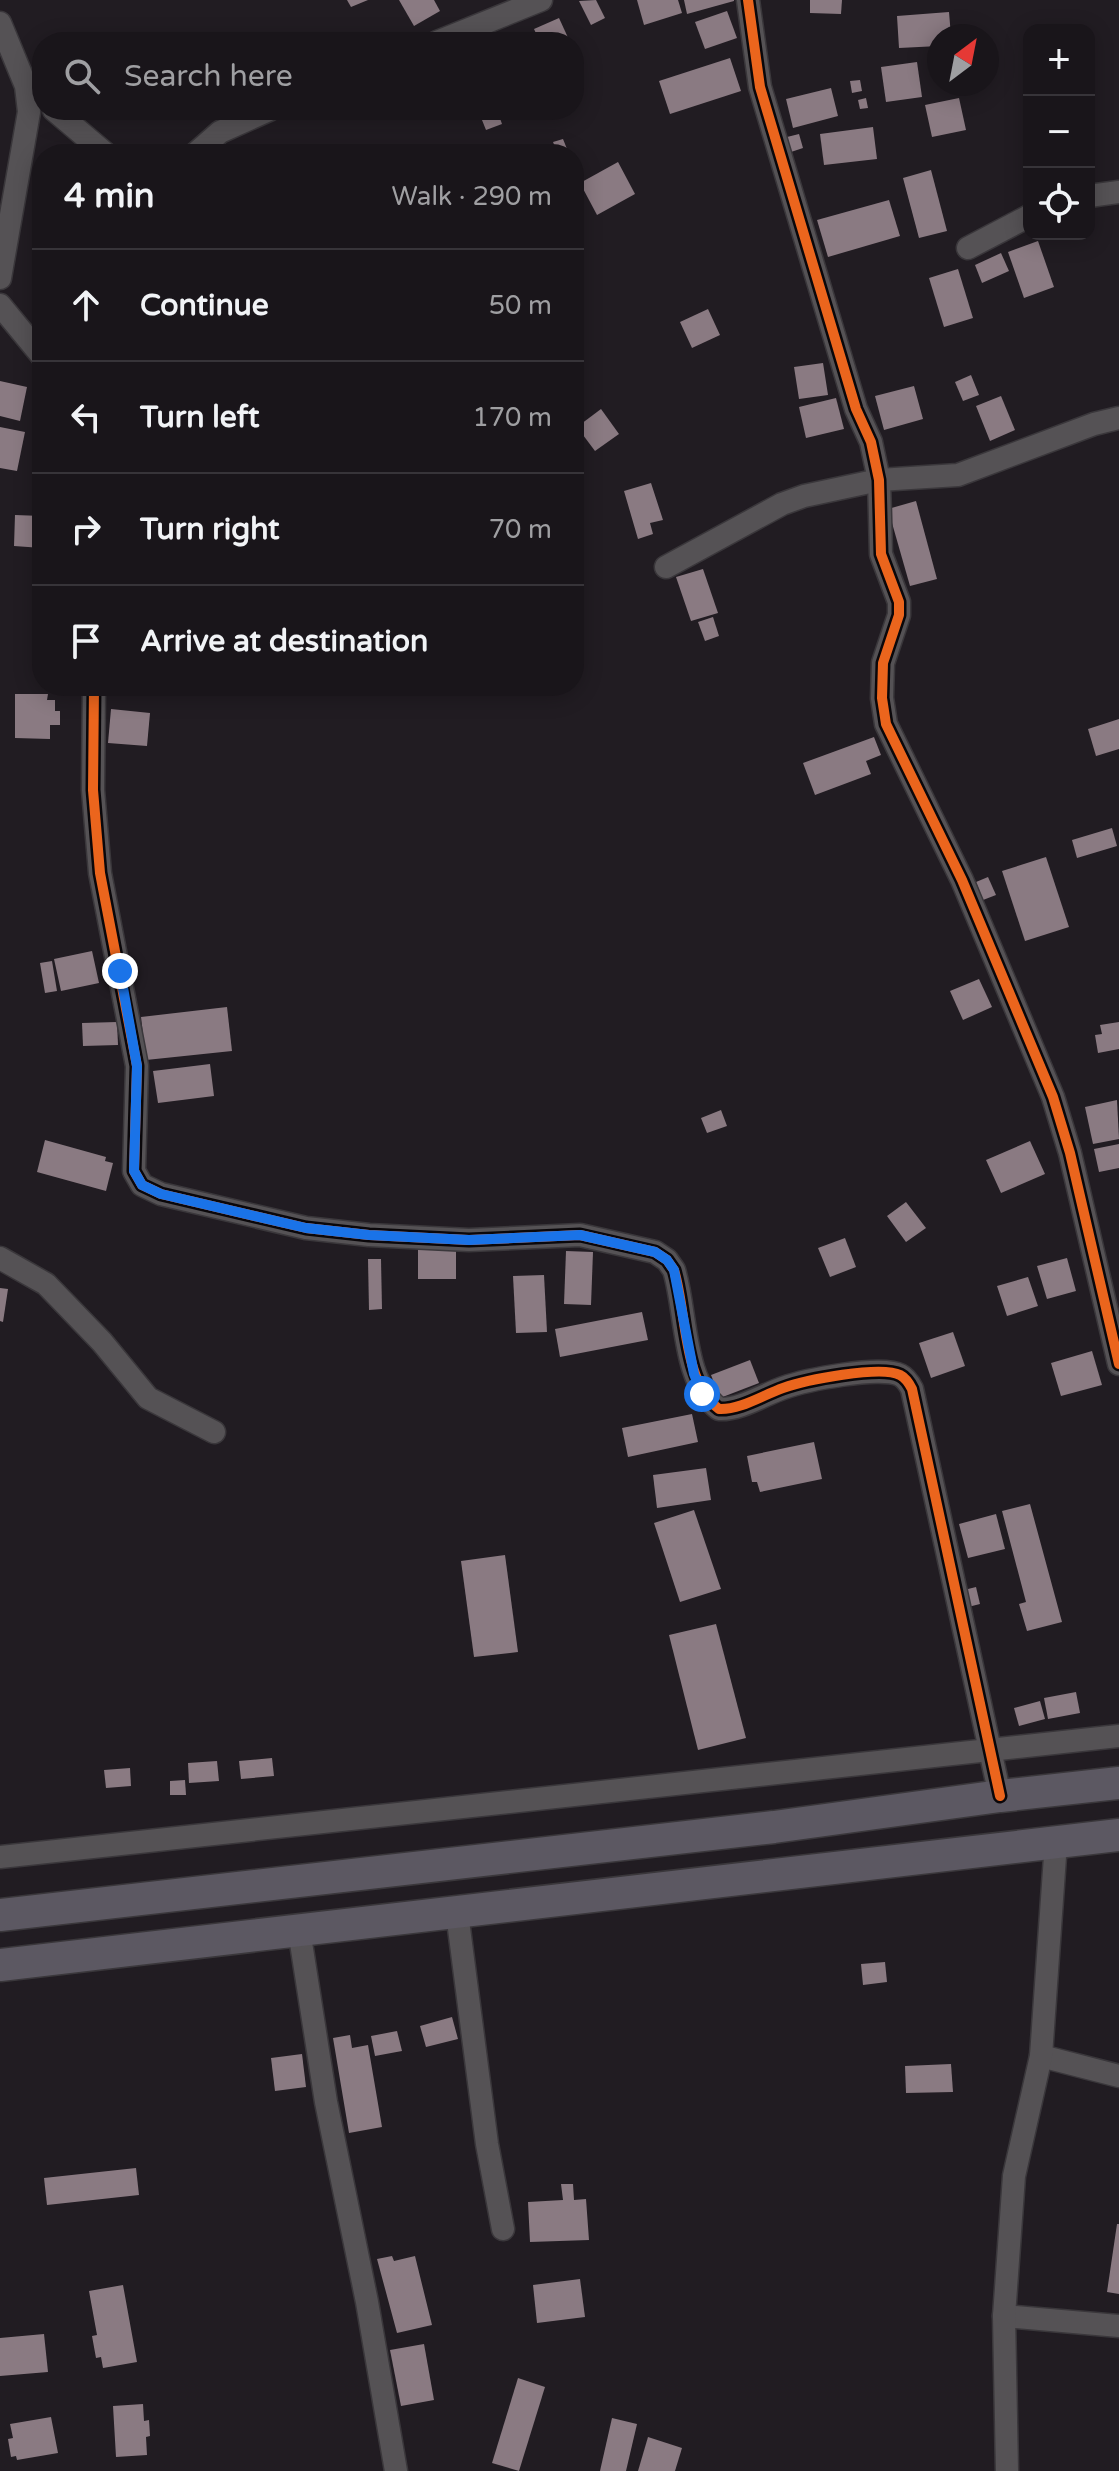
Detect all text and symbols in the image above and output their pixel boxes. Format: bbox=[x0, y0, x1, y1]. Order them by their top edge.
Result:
north arrow bbox=[927, 24, 999, 96]
map controls bbox=[1023, 24, 1095, 240]
button: + bbox=[1023, 24, 1095, 96]
search box bbox=[32, 32, 584, 120]
icon: search bbox=[60, 54, 104, 98]
text: Search here bbox=[124, 58, 293, 95]
button: − bbox=[1023, 96, 1095, 168]
button: locate bbox=[1023, 168, 1095, 240]
text: 4 min bbox=[64, 176, 155, 217]
text: Walk · 290 m bbox=[392, 181, 552, 212]
icon: ahead bbox=[64, 283, 108, 327]
text: Continue bbox=[140, 287, 269, 324]
text: 50 m bbox=[489, 290, 552, 321]
icon: left bbox=[64, 395, 108, 439]
text: Turn left bbox=[140, 399, 259, 436]
text: 170 m bbox=[472, 402, 552, 433]
icon: right bbox=[64, 507, 108, 551]
text: Turn right bbox=[140, 511, 280, 548]
text: 70 m bbox=[489, 514, 552, 545]
icon: arrive bbox=[64, 619, 108, 663]
text: Arrive at destination bbox=[140, 623, 428, 660]
route end bbox=[102, 953, 138, 989]
route start bbox=[684, 1376, 720, 1412]

